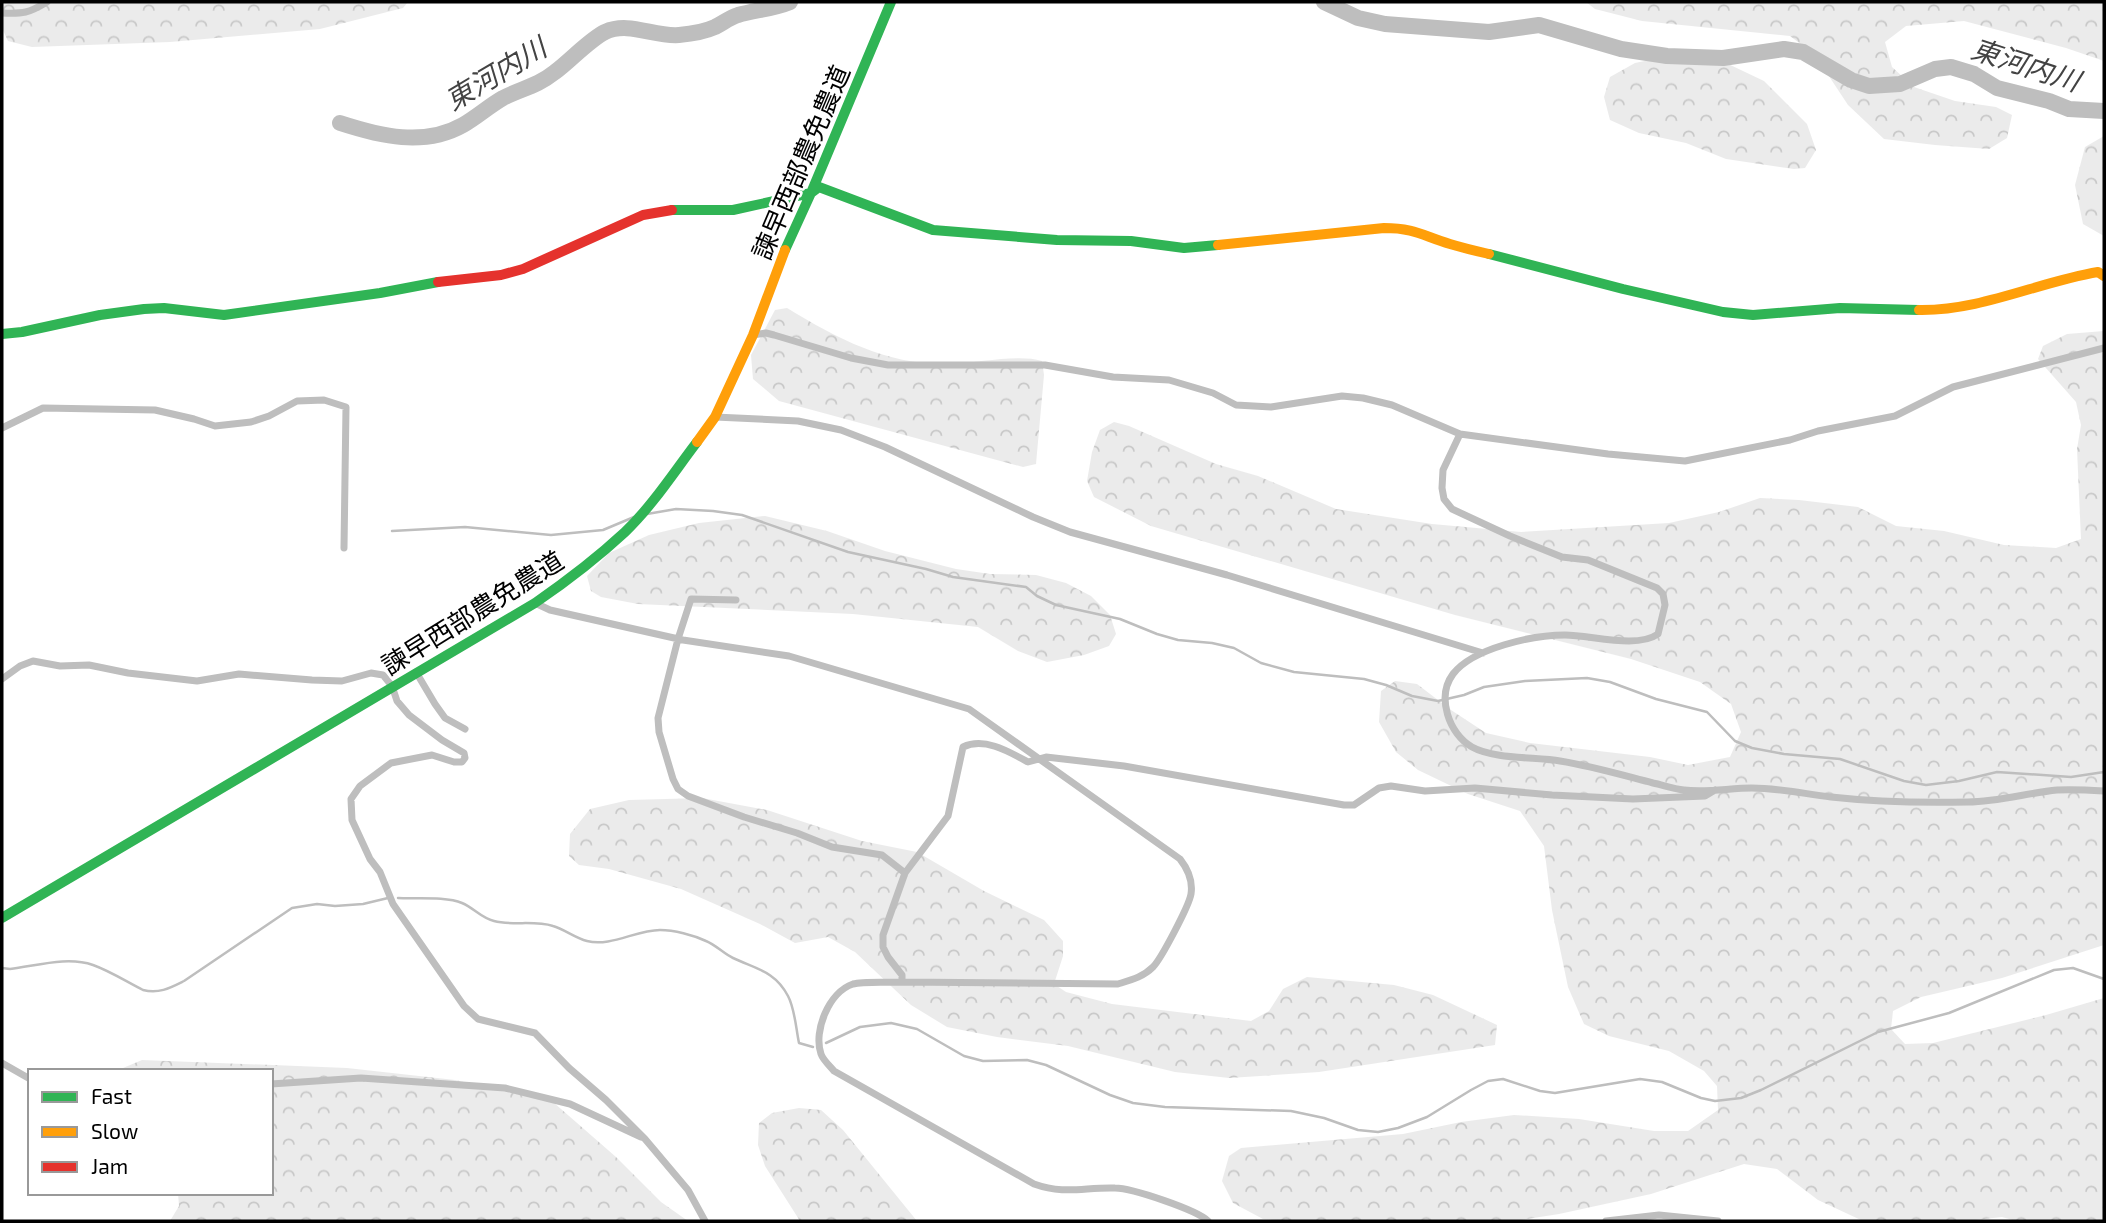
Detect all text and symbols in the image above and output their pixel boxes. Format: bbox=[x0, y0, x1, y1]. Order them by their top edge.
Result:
water label: 東河内川 bbox=[438, 28, 554, 116]
water label: 東河内川 bbox=[1967, 31, 2087, 98]
street label: 諫早西部農免農道 bbox=[745, 60, 855, 264]
street label: 諫早西部農免農道 bbox=[376, 544, 568, 680]
legend bbox=[28, 1069, 273, 1195]
text: Fast bbox=[91, 1083, 132, 1108]
text: Slow bbox=[91, 1118, 138, 1143]
text: Jam bbox=[91, 1153, 128, 1178]

